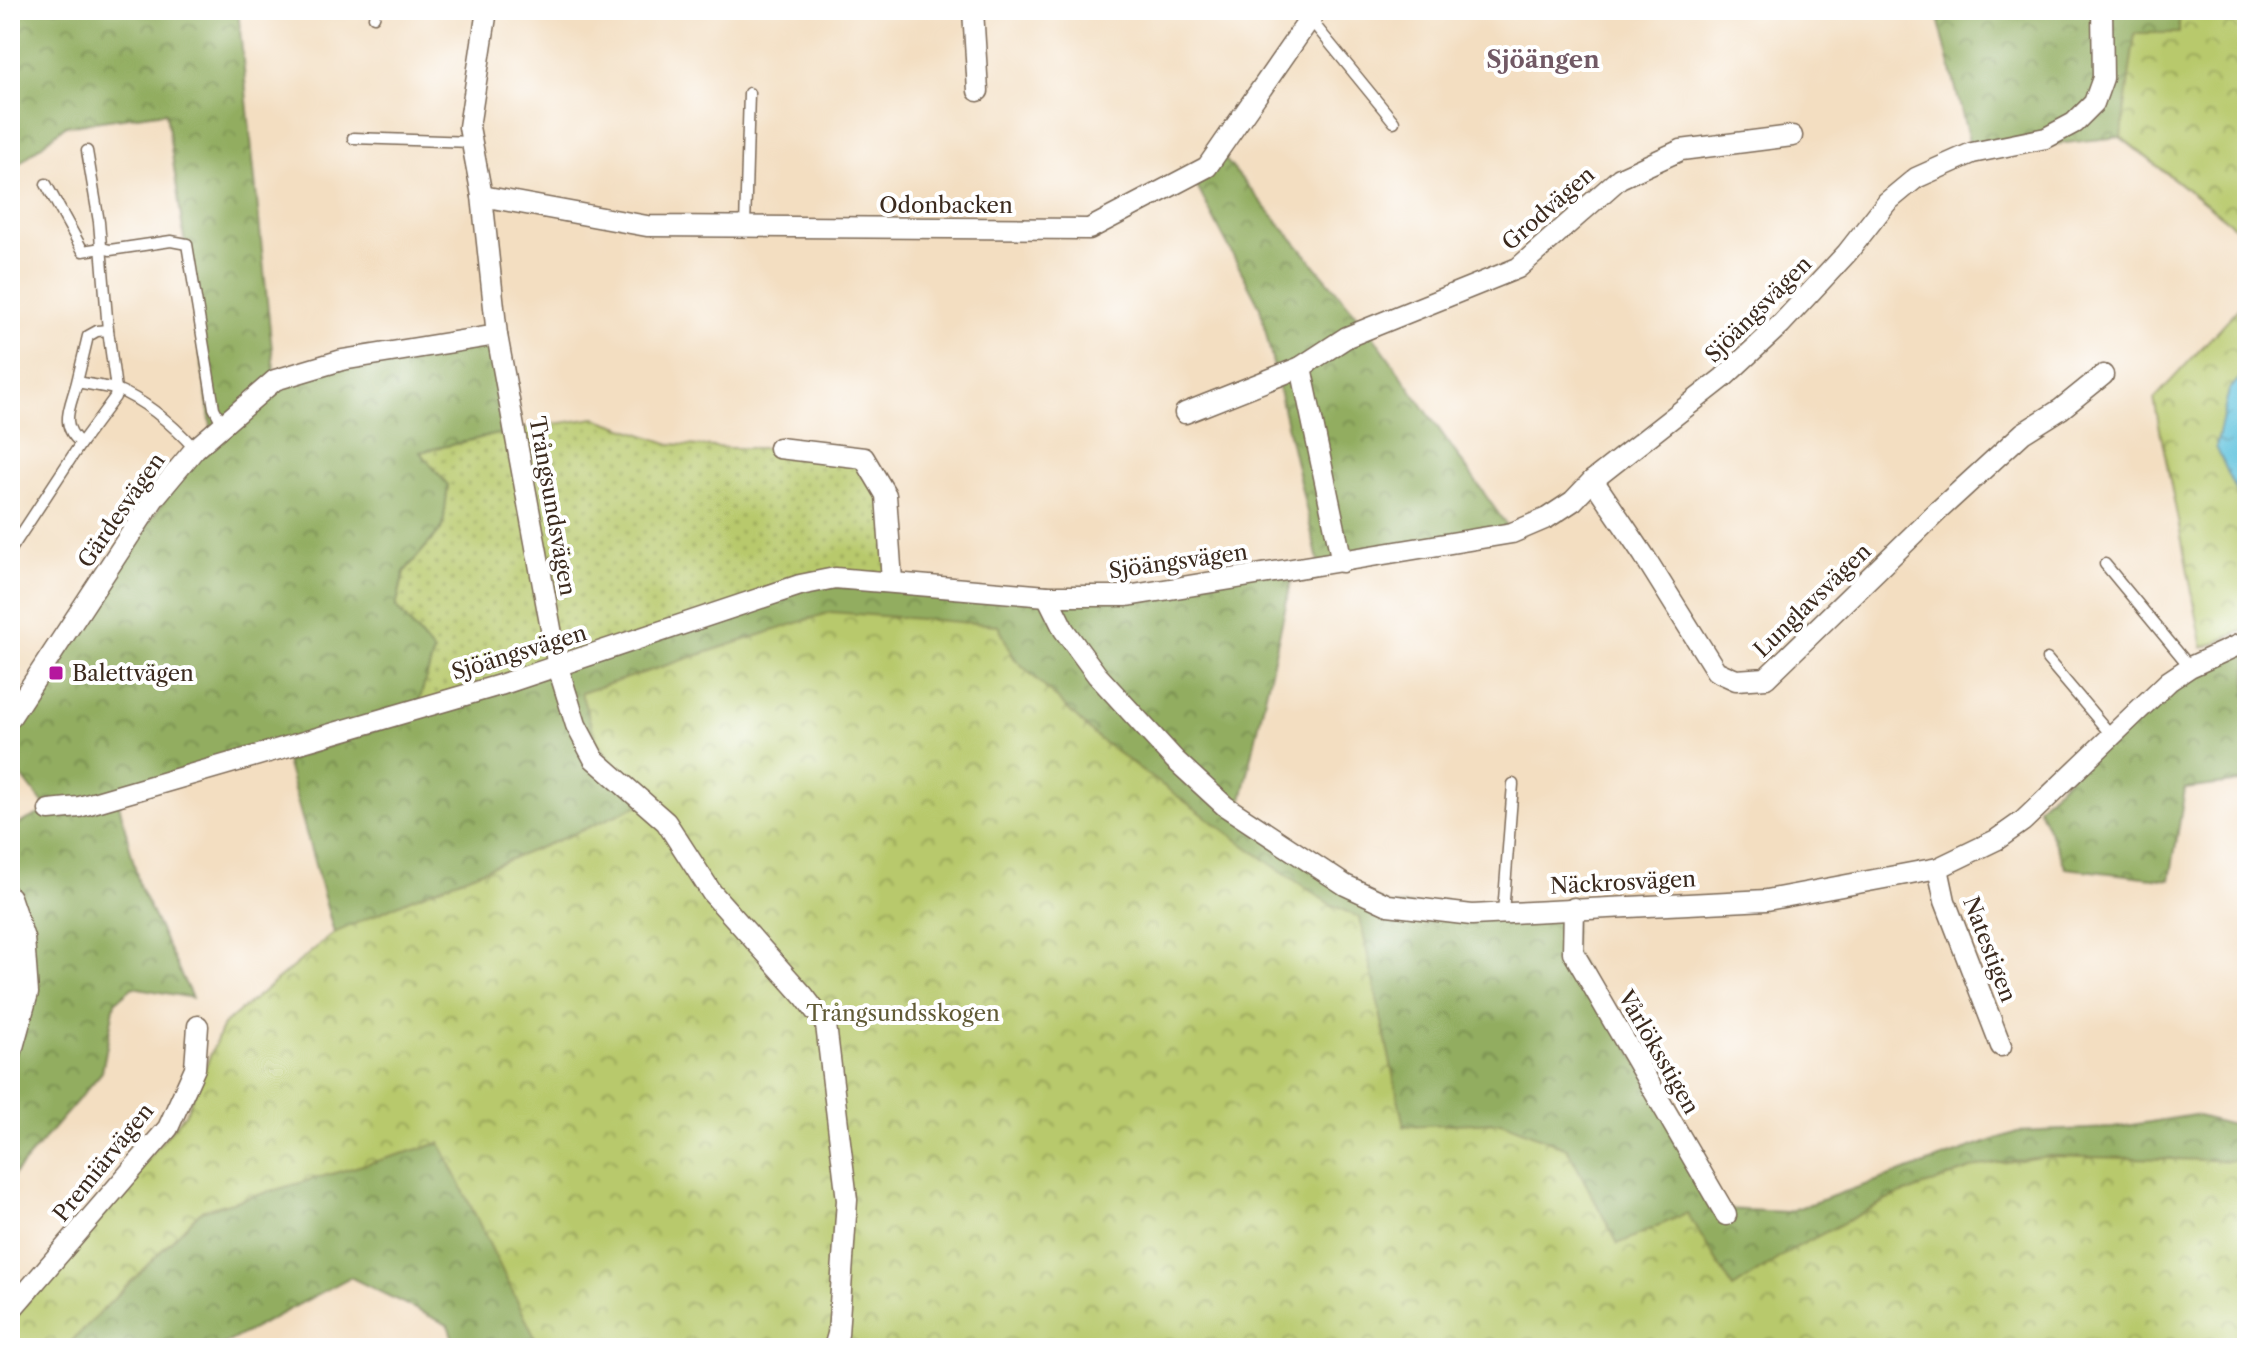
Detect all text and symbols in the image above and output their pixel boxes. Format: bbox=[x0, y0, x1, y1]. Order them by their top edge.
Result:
district label: Sjöängen bbox=[1486, 45, 1600, 74]
street label: Grodvägen bbox=[1496, 161, 1600, 256]
street label: Odonbacken bbox=[879, 192, 1013, 219]
street label: Sjöängsvägen bbox=[1699, 250, 1817, 368]
street label: Trångsundsvägen bbox=[523, 414, 582, 598]
street label: Gärdesvägen bbox=[72, 448, 171, 573]
street label: Sjöängsvägen bbox=[1107, 538, 1249, 585]
street label: Lunglavsvägen bbox=[1748, 538, 1877, 663]
street label: Sjöängsvägen bbox=[448, 619, 590, 686]
place label: Balettvägen bbox=[72, 660, 194, 687]
marker: Balettvägen bbox=[47, 664, 65, 682]
street label: Näckrosvägen bbox=[1549, 865, 1697, 900]
street label: Natestigen bbox=[1957, 893, 2022, 1006]
street label: Vårlöksstigen bbox=[1612, 985, 1705, 1119]
park label: Trångsundsskogen bbox=[806, 1000, 1000, 1027]
street label: Premiärvägen bbox=[47, 1098, 159, 1227]

